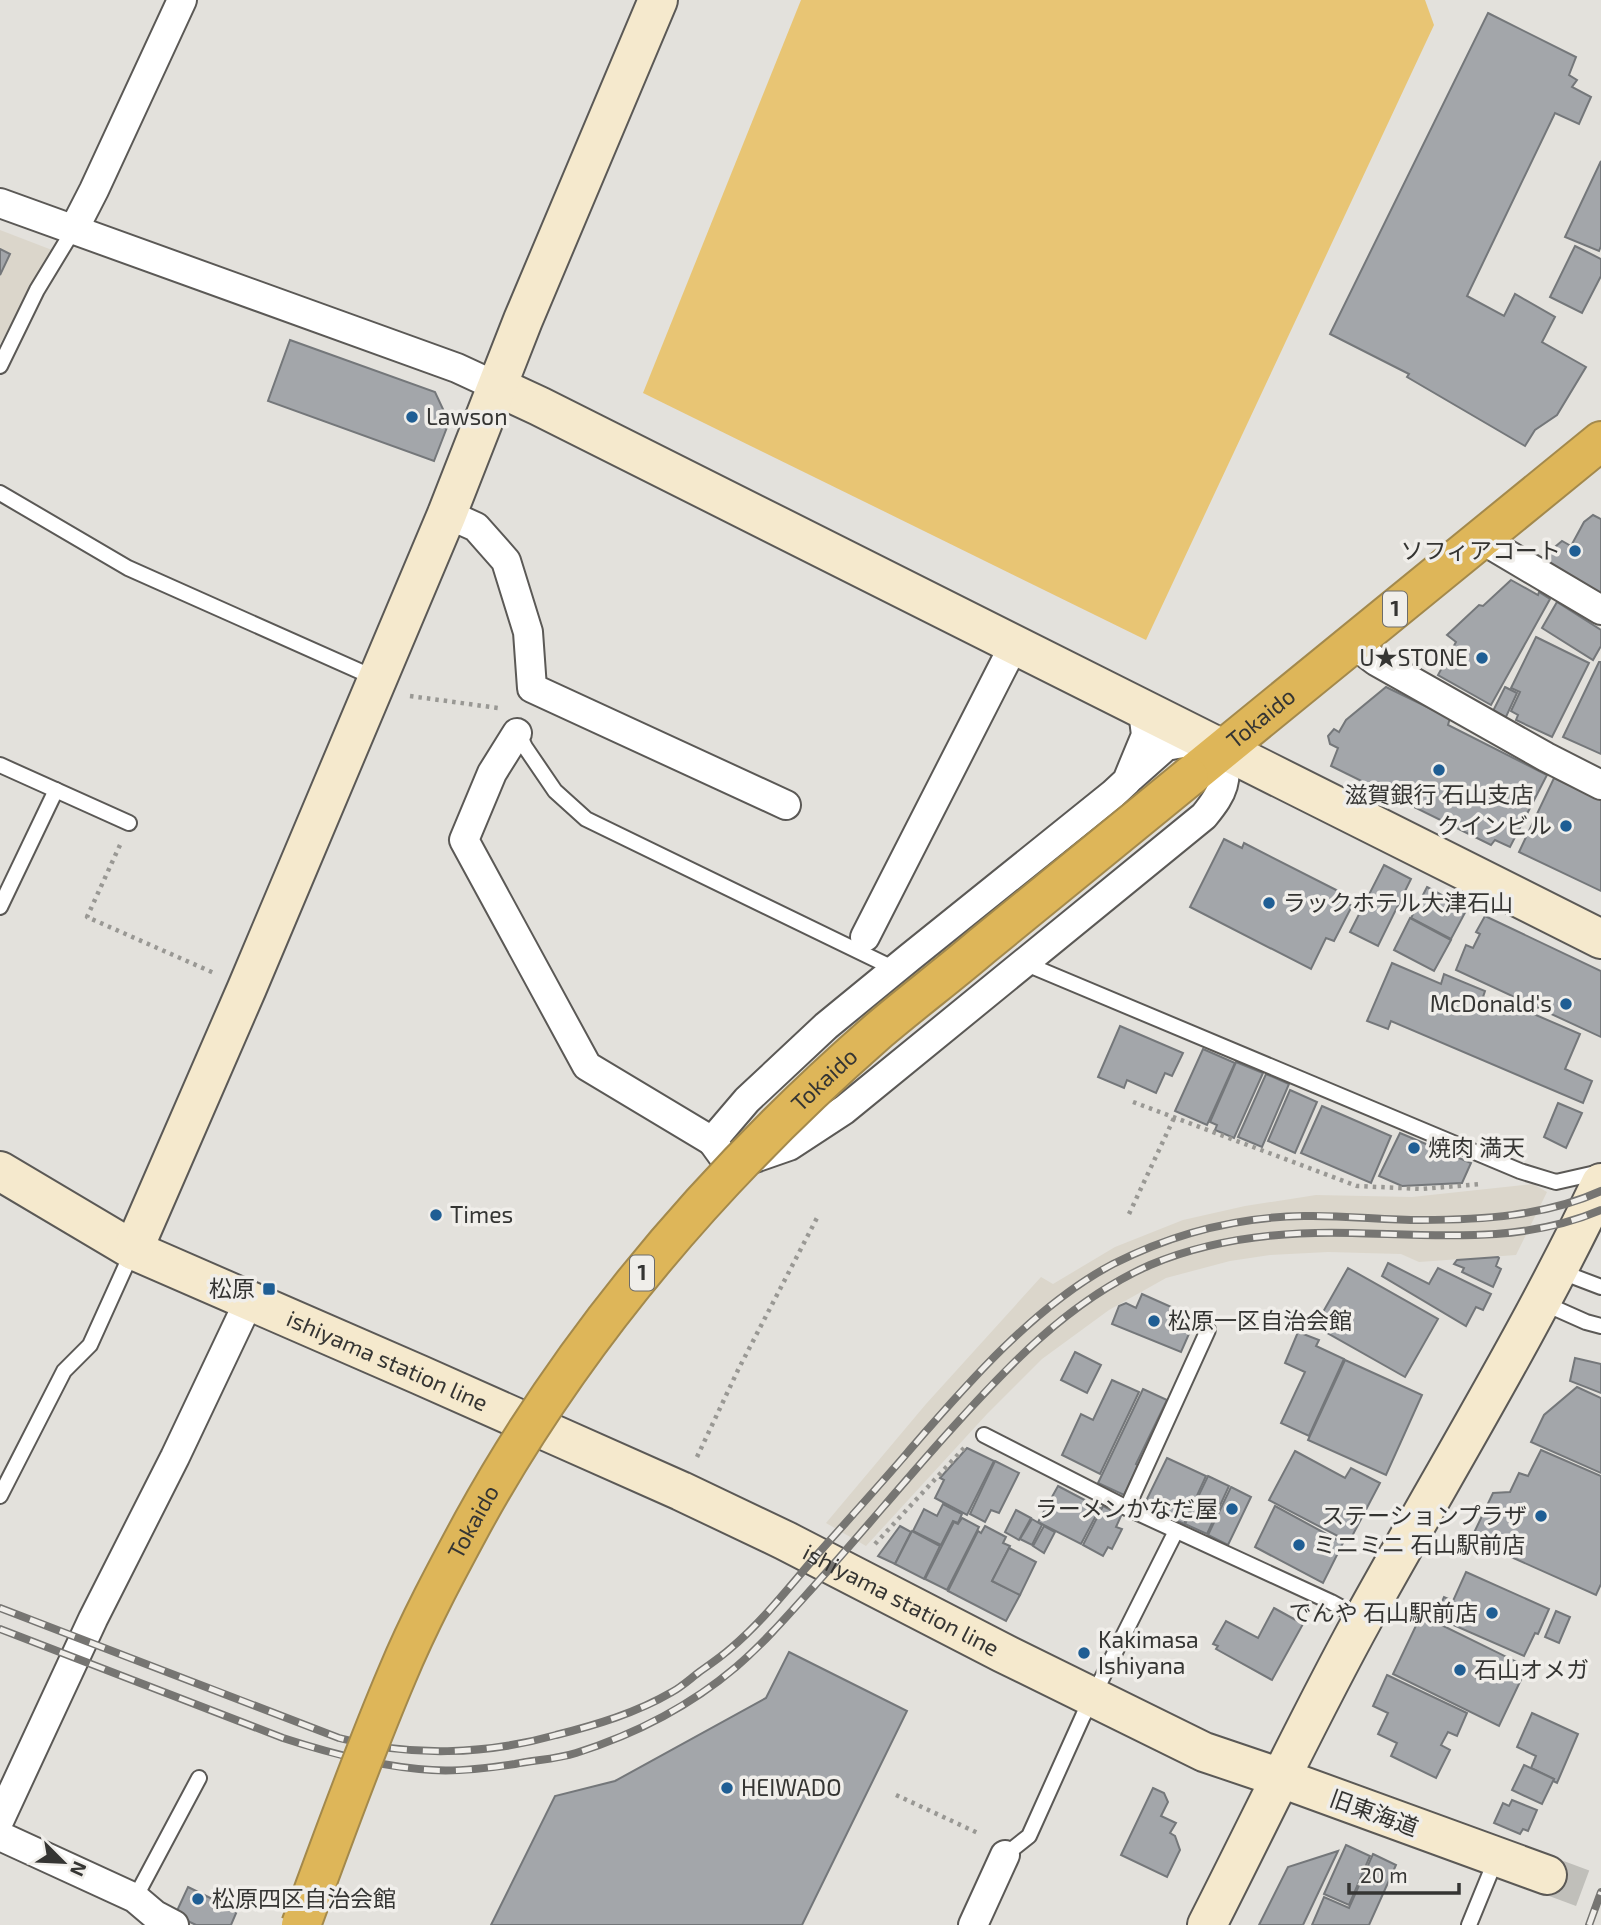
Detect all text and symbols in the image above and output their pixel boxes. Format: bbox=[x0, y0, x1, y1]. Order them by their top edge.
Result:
place label: Lawson bbox=[426, 402, 508, 430]
marker: Lawson bbox=[404, 409, 420, 425]
place label: ソフィアコート bbox=[1400, 536, 1561, 564]
marker: ソフィアコート bbox=[1567, 543, 1583, 559]
road number: 1 bbox=[1383, 592, 1407, 626]
place label: U★STONE bbox=[1359, 643, 1468, 671]
marker: U★STONE bbox=[1474, 650, 1490, 666]
street label: Tokaido bbox=[1221, 681, 1300, 754]
marker: 滋賀銀行 石山支店 bbox=[1431, 762, 1447, 778]
place label: 滋賀銀行 石山支店 bbox=[1344, 780, 1534, 808]
place label: クインビル bbox=[1437, 811, 1552, 839]
marker: クインビル bbox=[1558, 818, 1574, 834]
place label: ラックホテル大津石山 bbox=[1283, 888, 1513, 916]
marker: ラックホテル大津石山 bbox=[1261, 895, 1277, 911]
place label: McDonald's bbox=[1430, 989, 1552, 1017]
marker: McDonald's bbox=[1558, 996, 1574, 1012]
street label: Tokaido bbox=[785, 1041, 863, 1117]
place label: 焼肉 満天 bbox=[1428, 1133, 1525, 1161]
marker: 焼肉 満天 bbox=[1406, 1140, 1422, 1156]
place label: Times bbox=[450, 1200, 513, 1228]
marker: Times bbox=[428, 1207, 444, 1223]
road number: 1 bbox=[630, 1256, 654, 1290]
place label: 松原 bbox=[209, 1274, 255, 1302]
marker: 松原 bbox=[261, 1281, 277, 1297]
street label: ishiyama station line bbox=[283, 1304, 492, 1416]
place label: 松原一区自治会館 bbox=[1168, 1306, 1352, 1334]
marker: 松原一区自治会館 bbox=[1146, 1313, 1162, 1329]
street label: Tokaido bbox=[441, 1479, 504, 1563]
place label: ラーメンかなだ屋 bbox=[1035, 1494, 1218, 1522]
marker: ラーメンかなだ屋 bbox=[1224, 1501, 1240, 1517]
place label: ステーションプラザ bbox=[1321, 1501, 1527, 1529]
marker: ステーションプラザ bbox=[1533, 1508, 1549, 1524]
place label: ミニミニ 石山駅前店 bbox=[1313, 1530, 1525, 1558]
street label: ishiyama station line bbox=[799, 1537, 1004, 1662]
marker: ミニミニ 石山駅前店 bbox=[1291, 1537, 1307, 1553]
place label: でんや 石山駅前店 bbox=[1289, 1598, 1478, 1626]
marker: でんや 石山駅前店 bbox=[1484, 1605, 1500, 1621]
place label: Kakimasa Ishiyana bbox=[1098, 1625, 1199, 1679]
marker: Kakimasa Ishiyana bbox=[1076, 1645, 1092, 1661]
place label: 石山オメガ bbox=[1474, 1655, 1589, 1683]
marker: 石山オメガ bbox=[1452, 1662, 1468, 1678]
place label: HEIWADO bbox=[741, 1773, 842, 1801]
marker: HEIWADO bbox=[719, 1780, 735, 1796]
street label: 旧東海道 bbox=[1326, 1783, 1422, 1841]
north arrow bbox=[28, 1827, 98, 1897]
scale bar bbox=[1349, 1852, 1459, 1896]
text: N bbox=[66, 1858, 92, 1880]
text: 20 m bbox=[1360, 1862, 1408, 1887]
place label: 松原四区自治会館 bbox=[212, 1884, 396, 1912]
marker: 松原四区自治会館 bbox=[190, 1891, 206, 1907]

